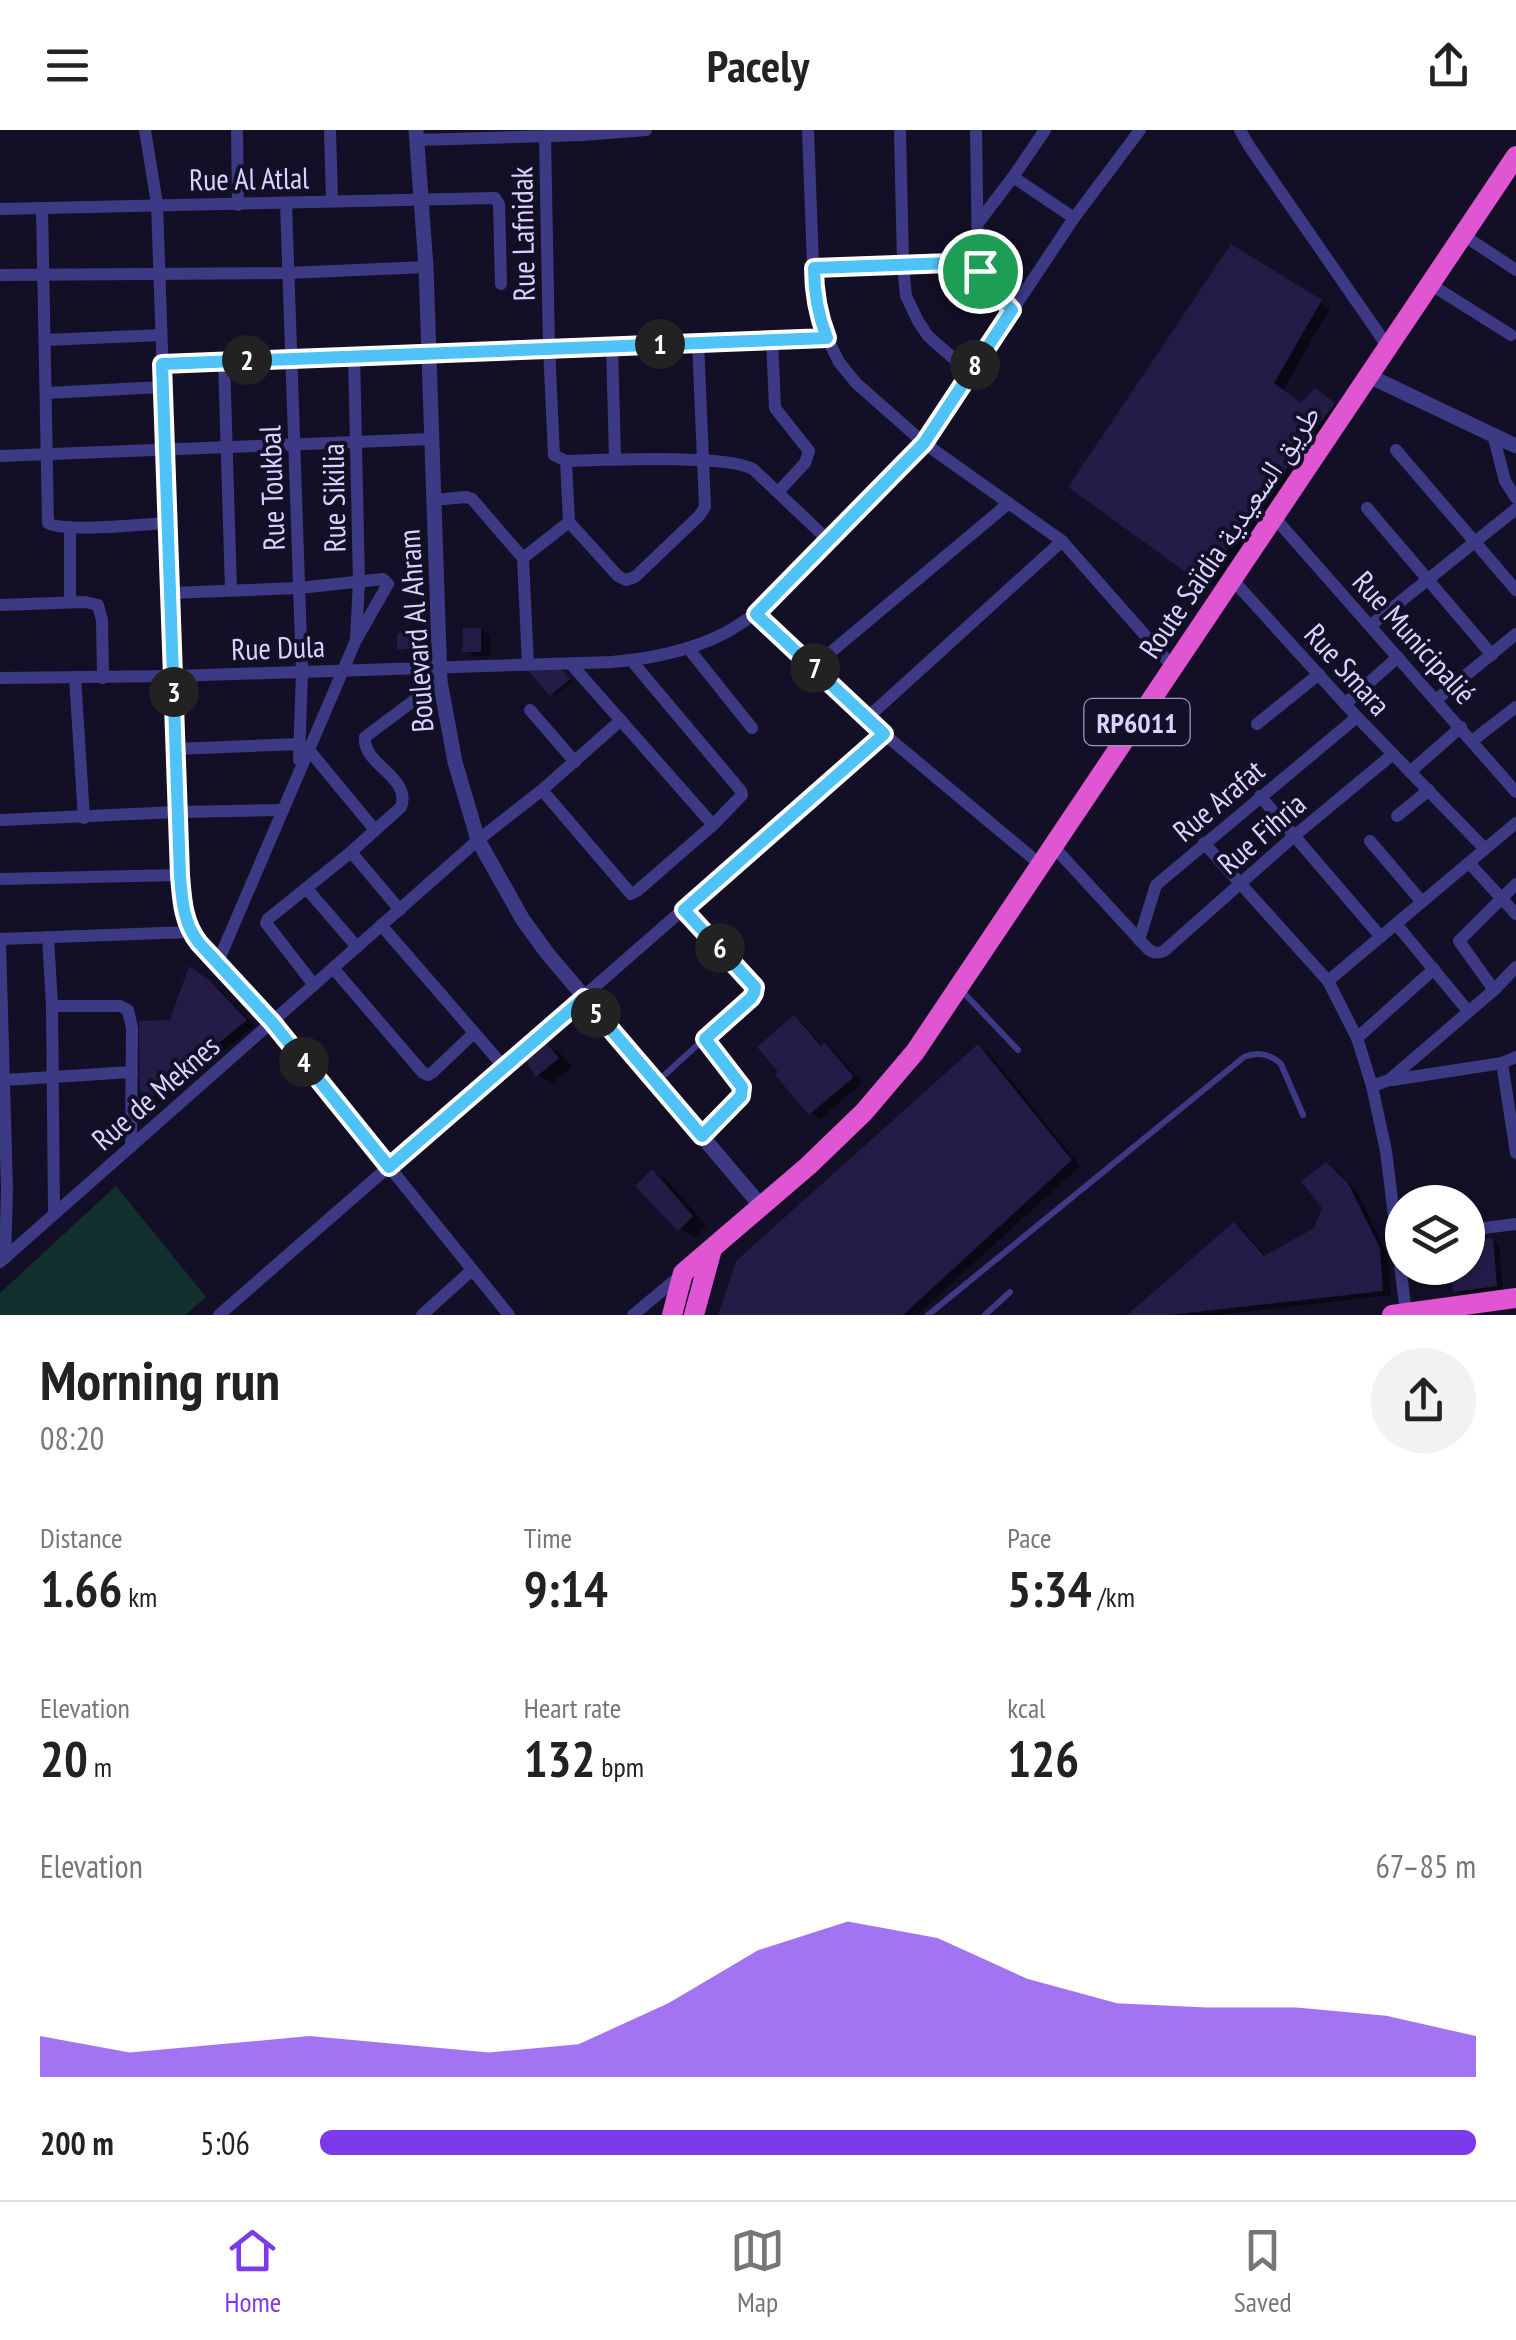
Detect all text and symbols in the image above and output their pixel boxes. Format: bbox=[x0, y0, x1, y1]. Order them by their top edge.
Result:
text: Pacely bbox=[707, 36, 809, 94]
icon: menu bbox=[40, 38, 95, 93]
icon: share bbox=[1421, 38, 1476, 93]
street label: Rue Al Atlal bbox=[189, 157, 309, 199]
street label: Rue Lafnidak bbox=[501, 166, 543, 301]
pin bbox=[938, 229, 1023, 314]
icon: arrive bbox=[953, 244, 1008, 299]
pin: 1 bbox=[635, 319, 685, 369]
text: 1 bbox=[653, 325, 667, 362]
pin: 2 bbox=[222, 335, 272, 385]
pin: 8 bbox=[950, 340, 1000, 390]
text: 2 bbox=[240, 341, 254, 378]
text: 8 bbox=[968, 346, 982, 383]
street label: Route Saïdia طريق السعيدية bbox=[1130, 397, 1328, 665]
street label: Rue Toukbal bbox=[249, 425, 293, 551]
street label: Rue Sikilia bbox=[313, 443, 353, 553]
street label: Boulevard Al Ahram bbox=[388, 528, 442, 734]
street label: Rue Municipalié bbox=[1345, 562, 1485, 712]
street label: Rue Smara bbox=[1296, 615, 1400, 723]
street label: Rue Dula bbox=[230, 626, 326, 668]
pin: 7 bbox=[790, 643, 840, 693]
text: 7 bbox=[808, 649, 822, 686]
pin: 3 bbox=[149, 667, 199, 717]
text: 3 bbox=[167, 673, 181, 710]
road number: RP6011 bbox=[1084, 699, 1190, 745]
street label: Rue Arafat bbox=[1164, 750, 1272, 850]
street label: Rue Fihria bbox=[1209, 784, 1313, 882]
pin: 6 bbox=[695, 923, 745, 973]
text: 6 bbox=[713, 929, 727, 966]
pin: 5 bbox=[571, 988, 621, 1038]
text: 5 bbox=[589, 994, 603, 1031]
street label: Rue de Meknes bbox=[83, 1026, 227, 1158]
pin: 4 bbox=[279, 1037, 329, 1087]
text: 4 bbox=[297, 1043, 311, 1080]
map controls bbox=[1385, 1185, 1485, 1285]
button: layers bbox=[1385, 1185, 1485, 1285]
text: Morning run bbox=[40, 1344, 280, 1415]
button: share bbox=[1371, 1348, 1476, 1453]
text: 08:20 bbox=[40, 1417, 104, 1459]
text: Distance bbox=[40, 1519, 123, 1556]
text: Time bbox=[524, 1519, 572, 1556]
text: Pace bbox=[1007, 1519, 1051, 1556]
text: 1.66 bbox=[40, 1556, 122, 1621]
text: 9:14 bbox=[524, 1556, 608, 1621]
text: 5:34 bbox=[1007, 1556, 1092, 1621]
text: km bbox=[122, 1578, 157, 1615]
text: /km bbox=[1092, 1578, 1135, 1615]
text: Elevation bbox=[40, 1689, 130, 1726]
text: Heart rate bbox=[524, 1689, 621, 1726]
text: kcal bbox=[1007, 1689, 1046, 1726]
text: 20 bbox=[40, 1726, 88, 1791]
text: 132 bbox=[524, 1726, 595, 1791]
text: 126 bbox=[1007, 1726, 1079, 1791]
text: m bbox=[88, 1748, 112, 1785]
text: bpm bbox=[595, 1748, 644, 1785]
text: Elevation bbox=[40, 1845, 143, 1887]
text: 67–85 m bbox=[1375, 1845, 1476, 1887]
text: 200 m bbox=[40, 2122, 114, 2164]
text: 5:06 bbox=[200, 2122, 250, 2164]
tab: Home bbox=[224, 2223, 281, 2320]
tab: Map bbox=[730, 2223, 785, 2320]
tab: Saved bbox=[1234, 2223, 1292, 2320]

